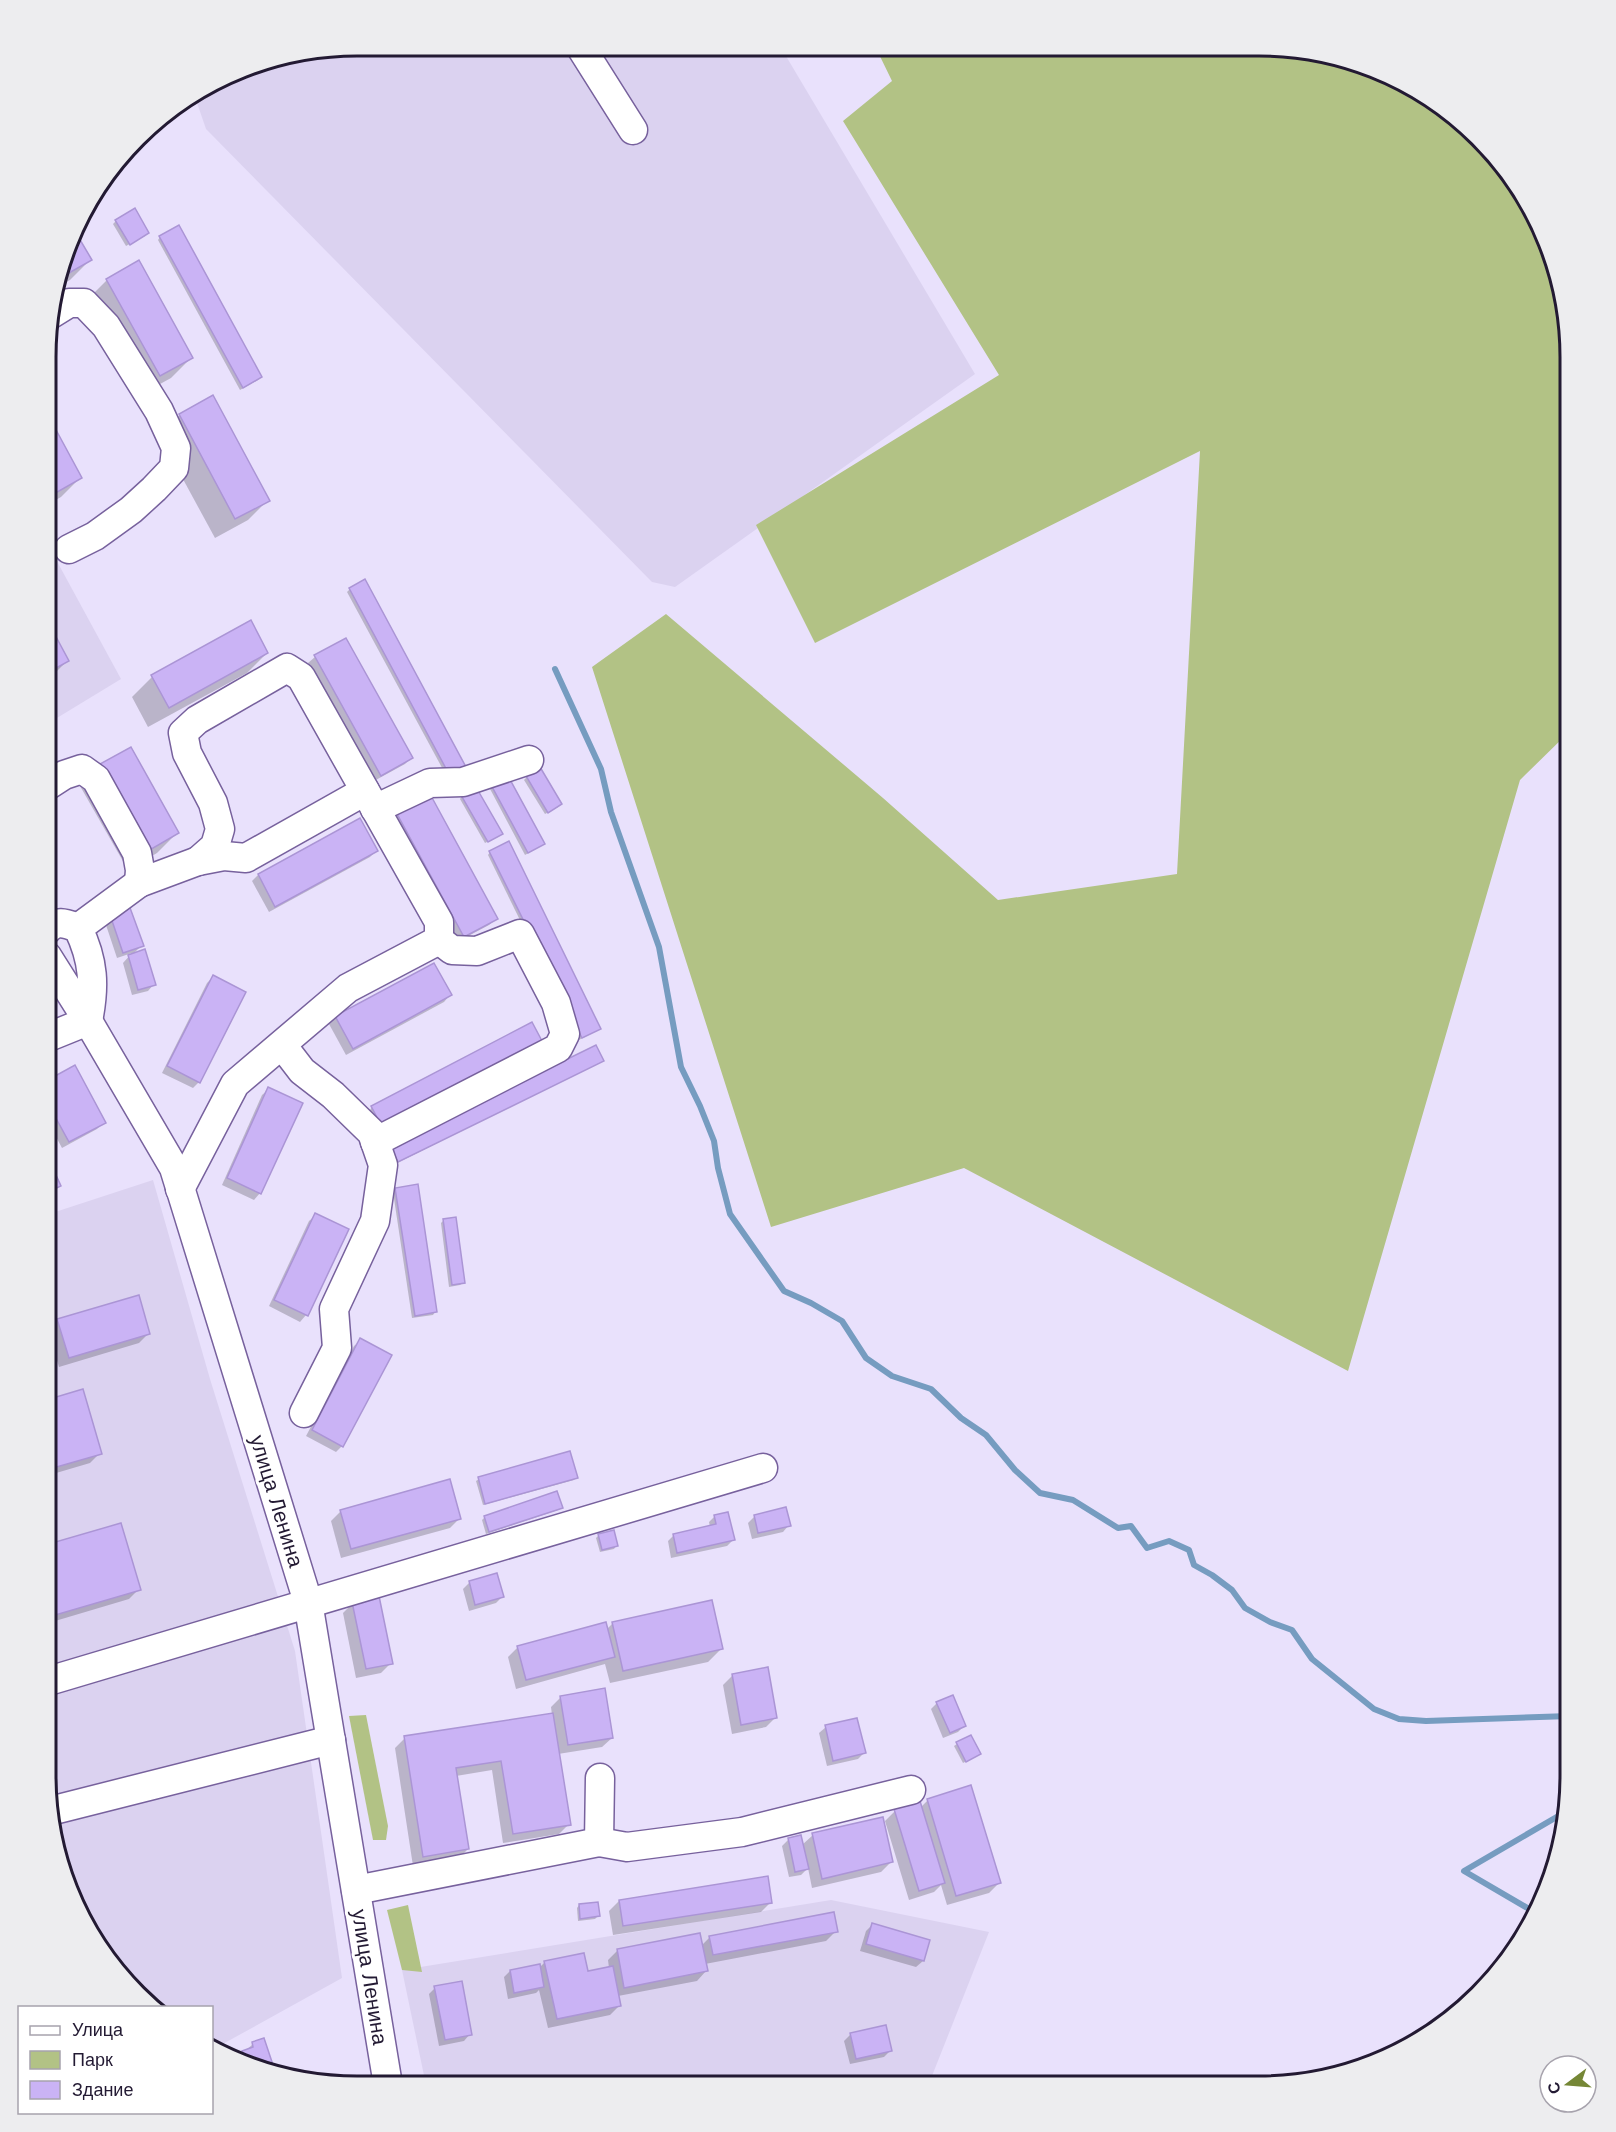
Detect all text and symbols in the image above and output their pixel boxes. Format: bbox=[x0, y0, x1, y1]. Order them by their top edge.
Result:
street label: улица Ленина bbox=[245, 1432, 309, 1570]
street label: улица Ленина bbox=[347, 1907, 393, 2047]
legend bbox=[18, 2006, 213, 2114]
text: Улица bbox=[72, 2019, 124, 2040]
text: Парк bbox=[72, 2049, 113, 2070]
north arrow bbox=[1538, 2054, 1598, 2114]
text: Здание bbox=[72, 2079, 133, 2100]
text: С bbox=[1543, 2079, 1565, 2096]

